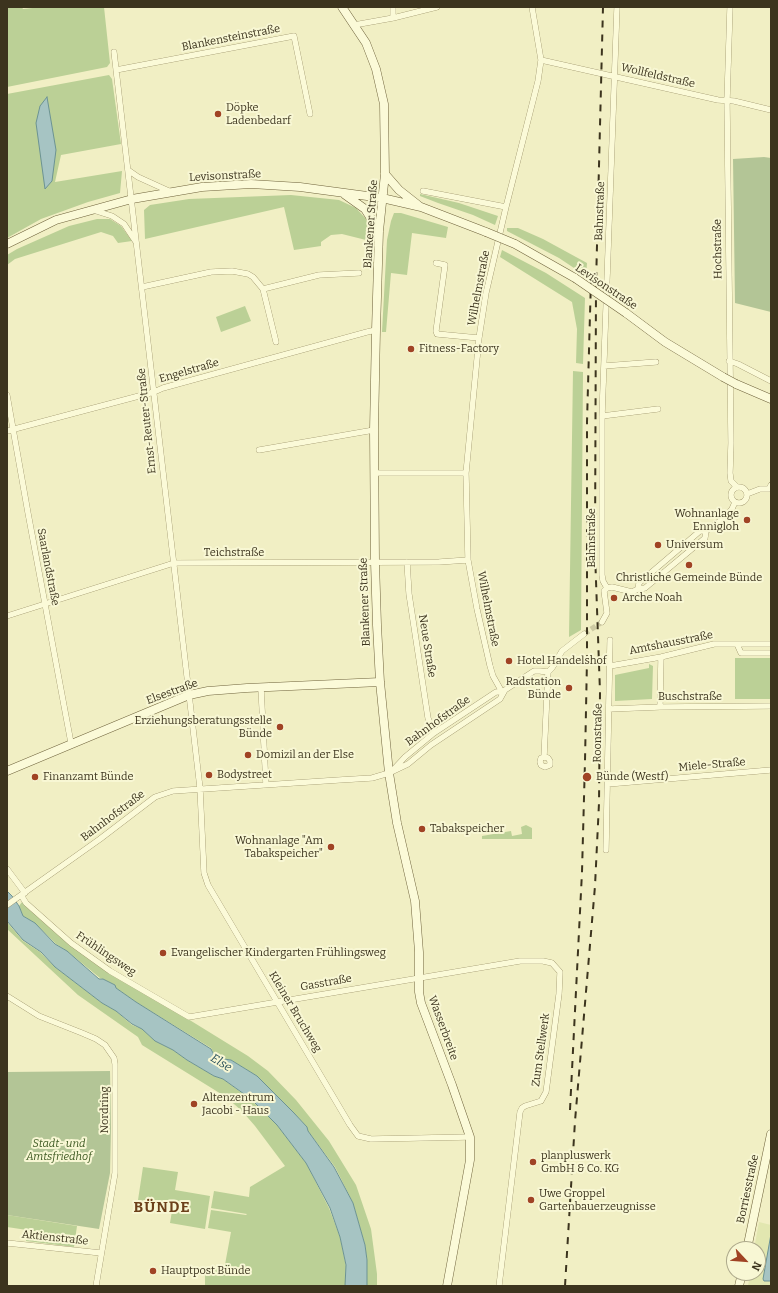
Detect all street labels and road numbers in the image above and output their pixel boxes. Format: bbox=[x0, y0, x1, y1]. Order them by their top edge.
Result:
street label: Blankensteinstraße bbox=[181, 22, 281, 54]
street label: Wollfeldstraße bbox=[620, 61, 696, 91]
street label: Levisonstraße bbox=[189, 168, 261, 184]
street label: Blankener Straße bbox=[361, 179, 381, 269]
street label: Bahnstraße bbox=[592, 181, 608, 241]
street label: Hochstraße bbox=[711, 219, 725, 279]
street label: Wilhelmstraße bbox=[465, 249, 493, 327]
street label: Levisonstraße bbox=[572, 261, 640, 313]
street label: Engelstraße bbox=[158, 356, 220, 386]
street label: Ernst-Reuter-Straße bbox=[135, 367, 159, 475]
street label: Bahnstraße bbox=[585, 508, 599, 568]
street label: Saarlandstraße bbox=[34, 527, 62, 607]
street label: Teichstraße bbox=[204, 546, 264, 560]
street label: Blankener Straße bbox=[357, 557, 373, 647]
street label: Wilhelmstraße bbox=[474, 570, 502, 648]
street label: Neue Straße bbox=[416, 614, 438, 678]
street label: Amtshausstraße bbox=[628, 628, 714, 658]
street label: Elsestraße bbox=[144, 677, 200, 707]
street label: Buschstraße bbox=[658, 690, 722, 704]
street label: Bahnhofstraße bbox=[403, 693, 473, 749]
street label: Roonstraße bbox=[591, 703, 605, 763]
street label: Miele-Straße bbox=[678, 755, 746, 775]
street label: Bahnhofstraße bbox=[78, 788, 148, 844]
street label: Frühlingsweg bbox=[73, 929, 139, 979]
street label: Kleiner Bruchweg bbox=[266, 969, 324, 1055]
street label: Gasstraße bbox=[299, 972, 353, 994]
street label: Wasserbreite bbox=[425, 994, 461, 1062]
street label: Zum Stellwerk bbox=[529, 1012, 553, 1088]
street label: Nordring bbox=[98, 1086, 112, 1134]
street label: Borriesstraße bbox=[734, 1153, 762, 1225]
street label: Aktienstraße bbox=[21, 1228, 89, 1248]

